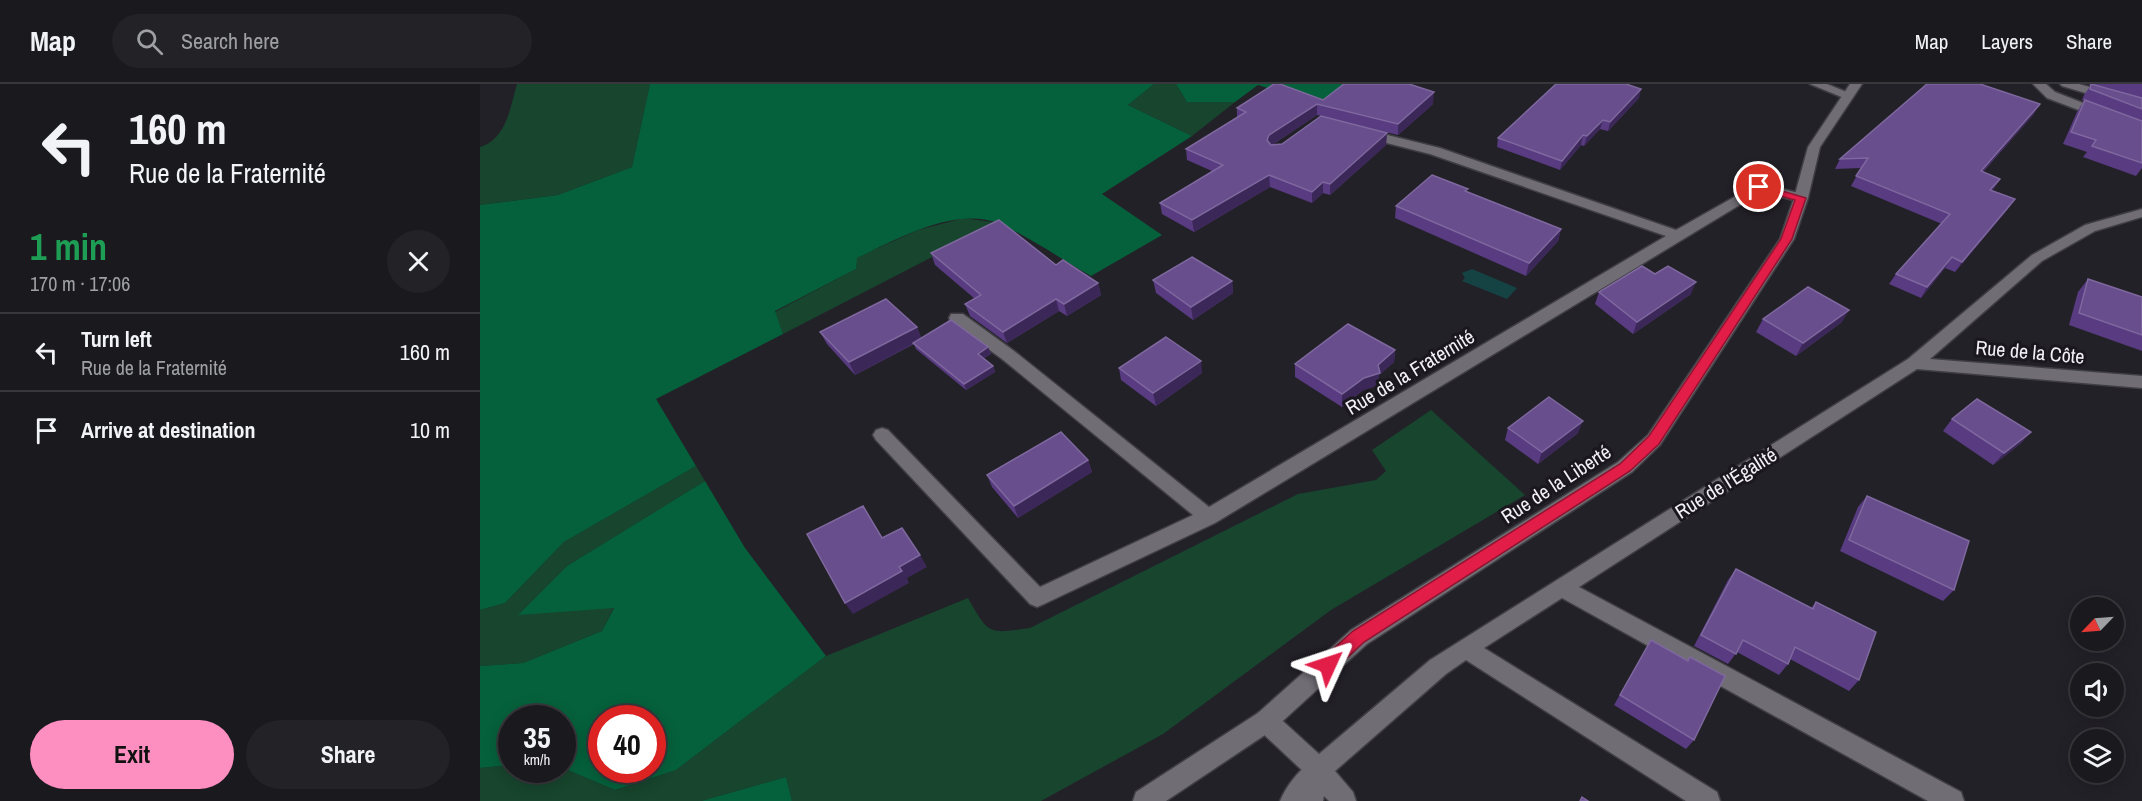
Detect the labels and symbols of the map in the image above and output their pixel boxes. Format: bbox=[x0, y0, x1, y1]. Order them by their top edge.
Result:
pin bbox=[1733, 161, 1784, 212]
street label: Rue de la Fraternité bbox=[1340, 322, 1479, 421]
street label: Rue de la Côte bbox=[1974, 333, 2086, 370]
street label: Rue de la Liberté bbox=[1496, 438, 1616, 529]
street label: Rue de l'Égalité bbox=[1670, 441, 1782, 525]
north arrow bbox=[2070, 597, 2124, 651]
position arrow bbox=[1296, 633, 1360, 697]
speed limit sign: 40 bbox=[588, 705, 666, 783]

